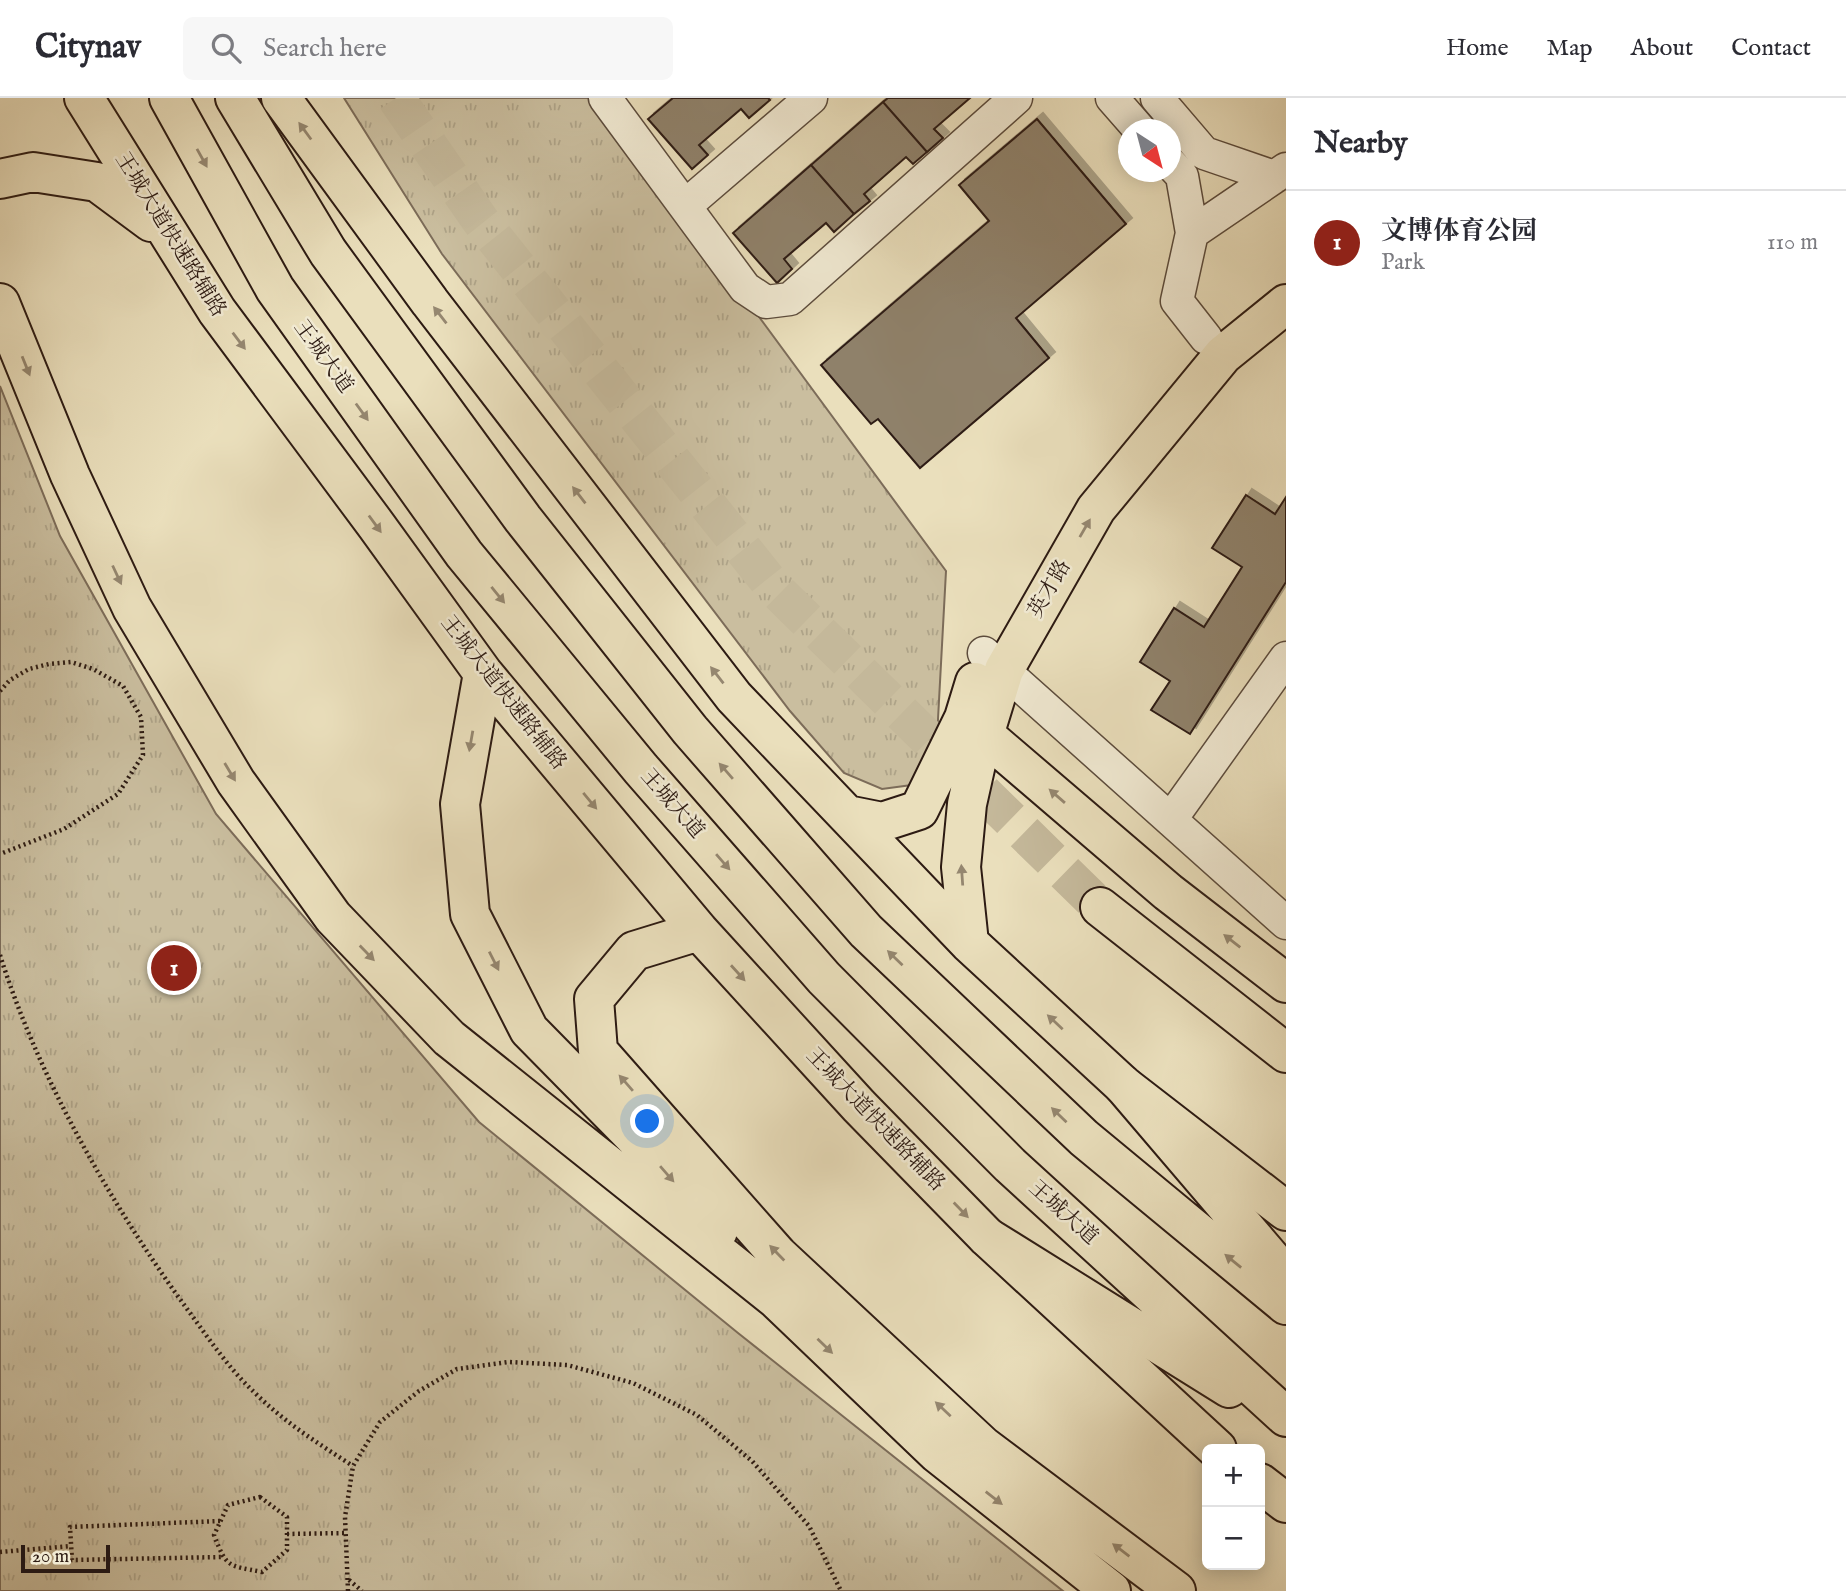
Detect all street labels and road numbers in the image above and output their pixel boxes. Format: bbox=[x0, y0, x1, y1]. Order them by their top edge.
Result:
street label: 王城大道快速路辅路 bbox=[108, 148, 232, 322]
street label: 王城大道 bbox=[287, 315, 359, 399]
street label: 英才路 bbox=[1023, 555, 1077, 623]
street label: 王城大道快速路辅路 bbox=[434, 610, 572, 776]
street label: 王城大道 bbox=[634, 763, 710, 845]
street label: 王城大道快速路辅路 bbox=[800, 1043, 950, 1197]
street label: 王城大道 bbox=[1023, 1175, 1103, 1251]

